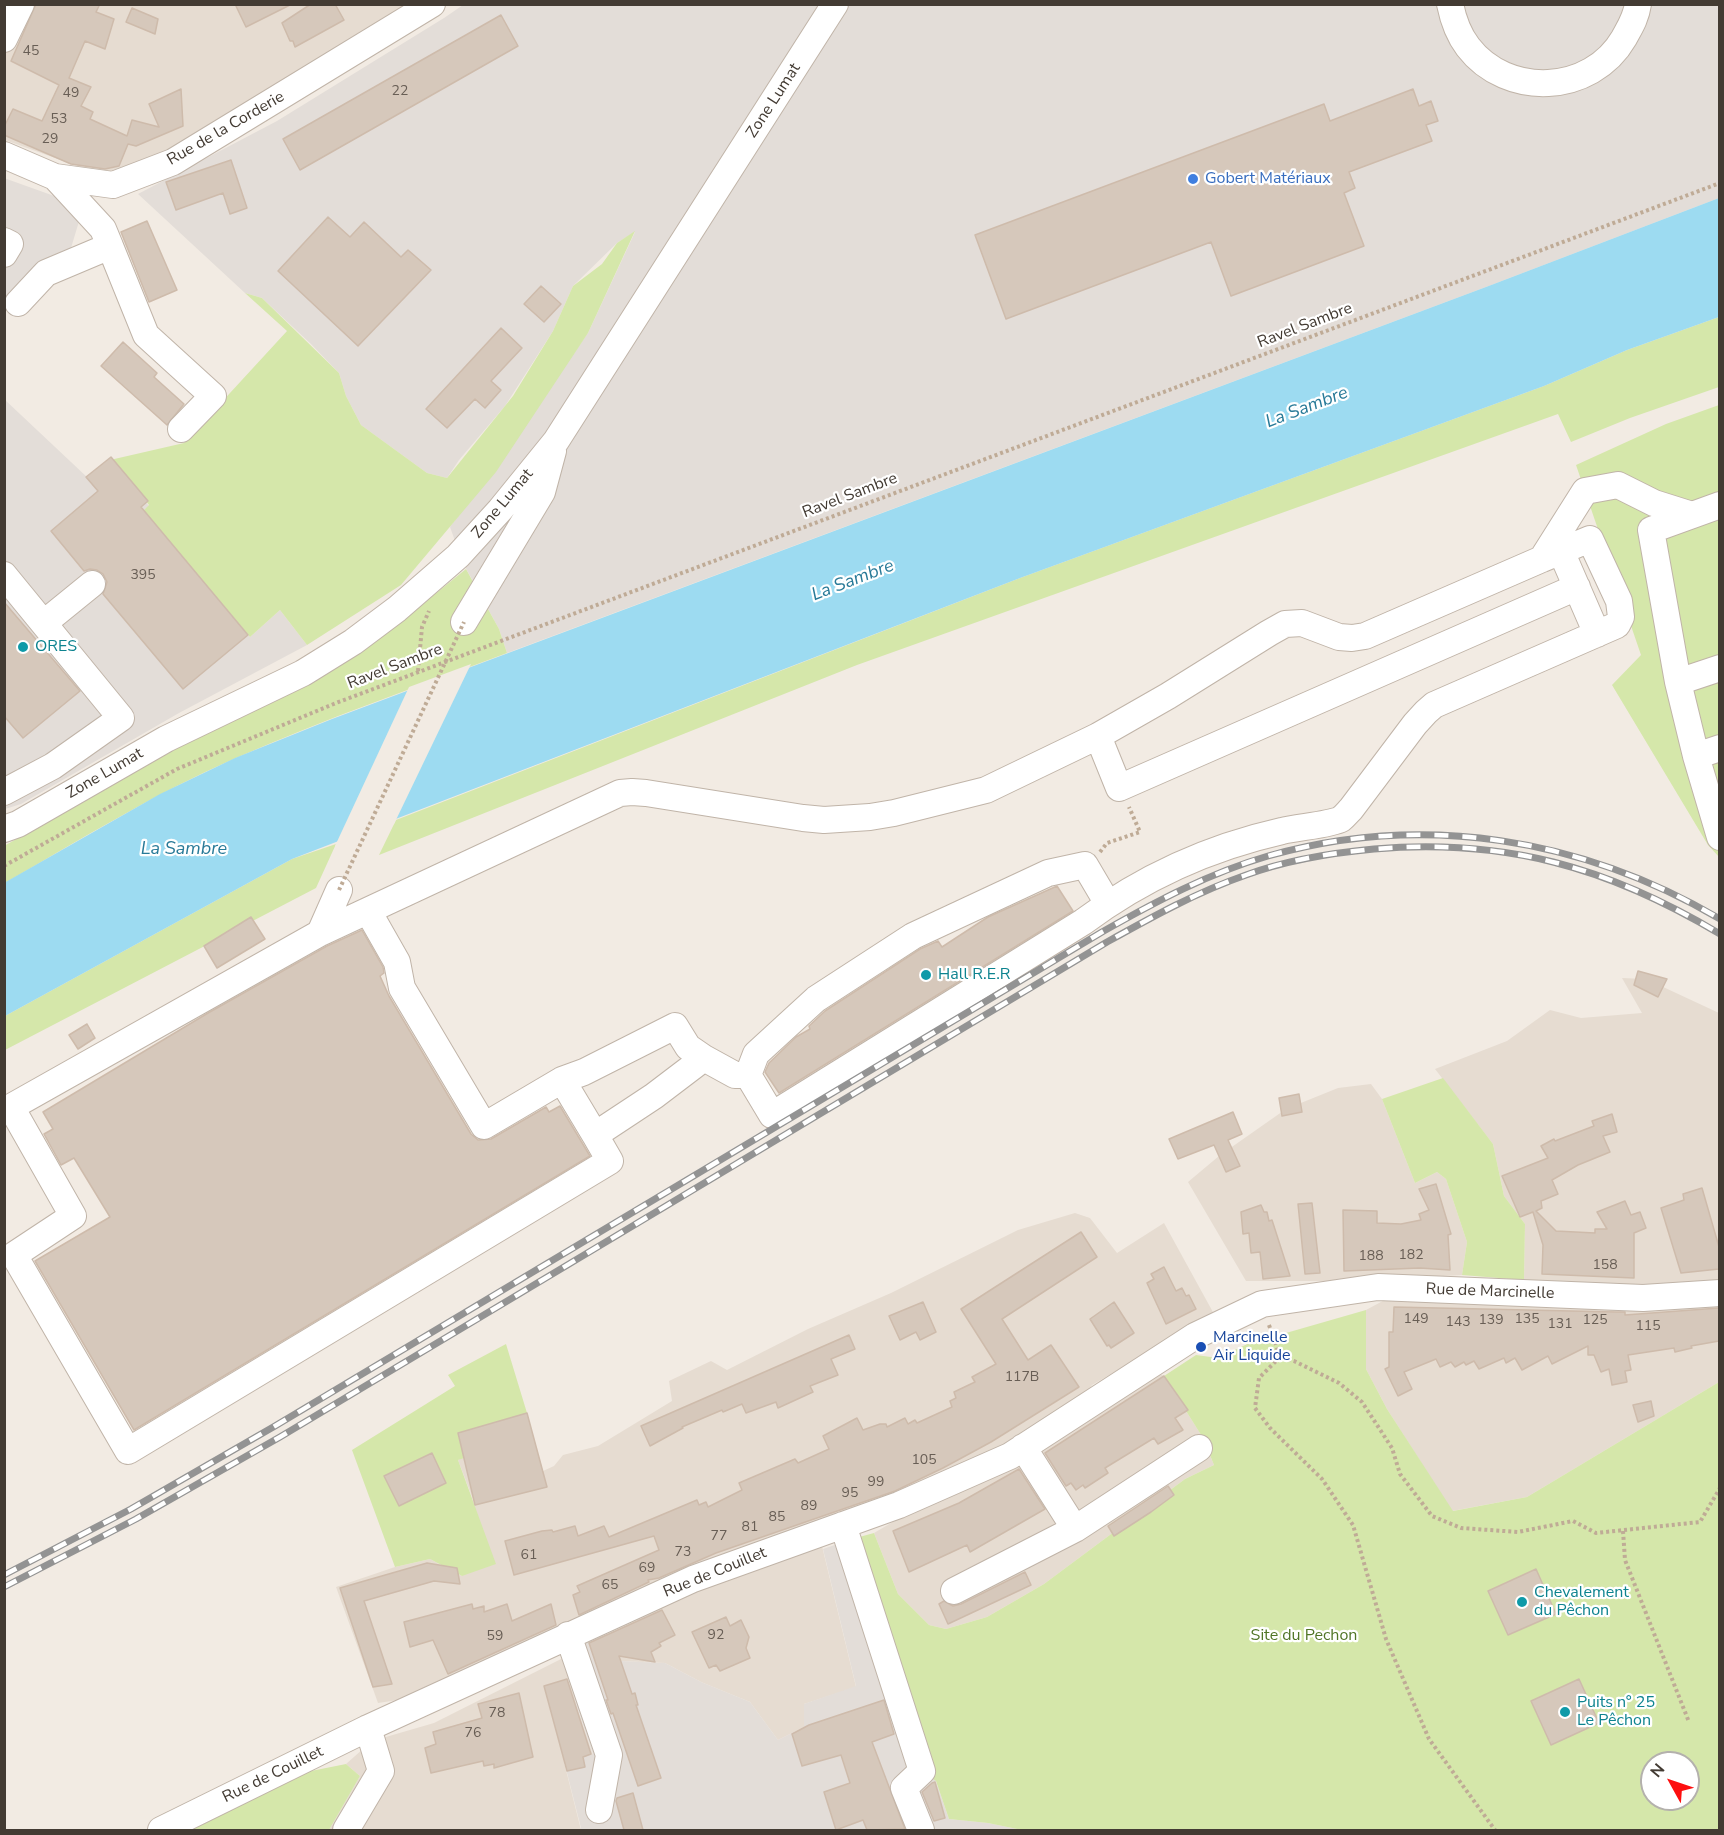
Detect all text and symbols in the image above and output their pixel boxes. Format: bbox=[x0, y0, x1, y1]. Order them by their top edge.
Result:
house number: 45 bbox=[23, 44, 39, 60]
street label: Zone Lumat bbox=[743, 60, 805, 142]
house number: 22 bbox=[392, 84, 408, 100]
house number: 49 bbox=[63, 86, 79, 102]
street label: Rue de la Corderie bbox=[164, 88, 288, 170]
house number: 53 bbox=[51, 112, 67, 128]
house number: 29 bbox=[42, 132, 58, 148]
place label: Gobert Matériaux bbox=[1205, 169, 1331, 189]
marker: Gobert Matériaux bbox=[1186, 172, 1200, 186]
street label: Ravel Sambre bbox=[1255, 299, 1355, 353]
water label: La Sambre bbox=[1263, 382, 1351, 434]
street label: Zone Lumat bbox=[468, 465, 538, 543]
street label: Ravel Sambre bbox=[800, 469, 900, 523]
water label: La Sambre bbox=[809, 555, 897, 607]
house number: 395 bbox=[130, 568, 156, 584]
place label: ORES bbox=[35, 637, 77, 657]
marker: ORES bbox=[16, 640, 30, 654]
street label: Ravel Sambre bbox=[345, 640, 445, 694]
street label: Zone Lumat bbox=[63, 744, 147, 804]
water label: La Sambre bbox=[141, 839, 227, 861]
place label: Hall R.E.R bbox=[938, 965, 1011, 985]
marker: Hall R.E.R bbox=[919, 968, 933, 982]
house number: 182 bbox=[1398, 1248, 1424, 1264]
house number: 188 bbox=[1358, 1249, 1384, 1265]
house number: 158 bbox=[1592, 1258, 1618, 1274]
street label: Rue de Marcinelle bbox=[1425, 1280, 1555, 1304]
house number: 149 bbox=[1403, 1312, 1429, 1328]
house number: 135 bbox=[1514, 1312, 1540, 1328]
house number: 139 bbox=[1478, 1313, 1504, 1329]
house number: 125 bbox=[1582, 1313, 1608, 1329]
house number: 143 bbox=[1445, 1315, 1471, 1331]
house number: 131 bbox=[1547, 1317, 1573, 1333]
house number: 115 bbox=[1635, 1319, 1661, 1335]
place label: Marcinelle Air Liquide bbox=[1213, 1328, 1290, 1366]
marker: Marcinelle Air Liquide bbox=[1194, 1340, 1208, 1354]
house number: 117B bbox=[1005, 1370, 1039, 1386]
house number: 105 bbox=[911, 1453, 937, 1469]
house number: 99 bbox=[868, 1475, 884, 1491]
house number: 95 bbox=[842, 1486, 858, 1502]
house number: 89 bbox=[801, 1499, 817, 1515]
house number: 85 bbox=[769, 1510, 785, 1526]
house number: 81 bbox=[742, 1520, 758, 1536]
house number: 77 bbox=[711, 1529, 727, 1545]
street label: Rue de Couillet bbox=[661, 1544, 769, 1602]
house number: 73 bbox=[675, 1545, 691, 1561]
house number: 61 bbox=[521, 1548, 537, 1564]
house number: 69 bbox=[639, 1561, 655, 1577]
house number: 65 bbox=[602, 1578, 618, 1594]
place label: Chevalement du Pêchon bbox=[1534, 1583, 1629, 1621]
marker: Chevalement du Pêchon bbox=[1515, 1595, 1529, 1609]
park label: Site du Pechon bbox=[1251, 1626, 1357, 1646]
house number: 92 bbox=[708, 1628, 724, 1644]
house number: 59 bbox=[487, 1629, 503, 1645]
place label: Puits n° 25 Le Pêchon bbox=[1577, 1693, 1655, 1731]
marker: Puits n° 25 Le Pêchon bbox=[1558, 1705, 1572, 1719]
house number: 78 bbox=[489, 1706, 505, 1722]
house number: 76 bbox=[465, 1726, 481, 1742]
street label: Rue de Couillet bbox=[220, 1742, 326, 1808]
north arrow bbox=[1640, 1751, 1700, 1811]
text: N bbox=[1645, 1759, 1670, 1782]

